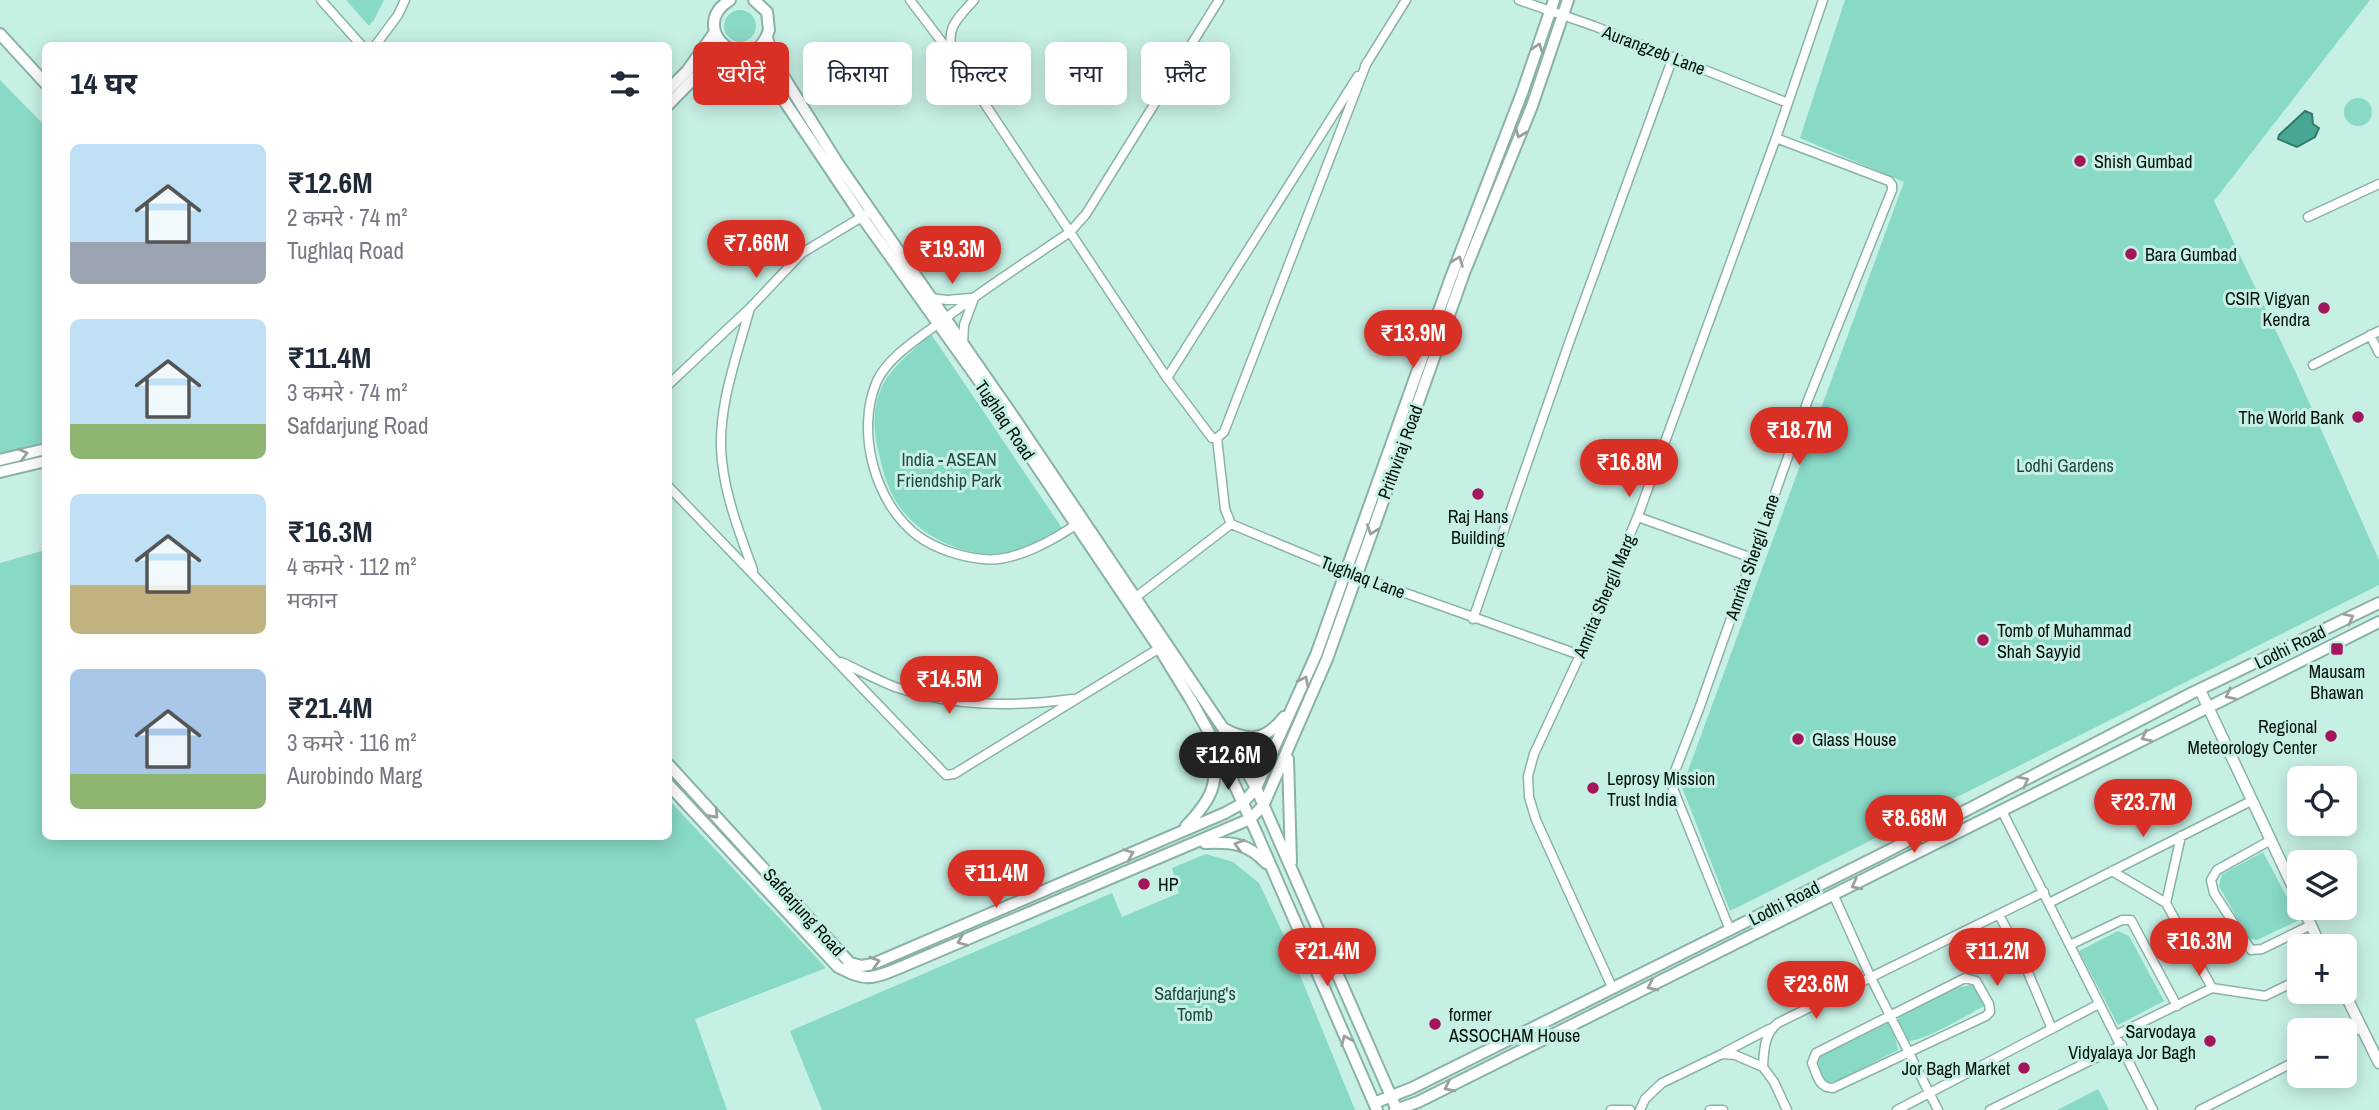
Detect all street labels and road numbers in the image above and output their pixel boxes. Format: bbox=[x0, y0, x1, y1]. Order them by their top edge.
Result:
street label: Aurangzeb Lane bbox=[1598, 19, 1709, 81]
street label: Tughlaq Road bbox=[969, 375, 1041, 465]
street label: Prithviraj Road bbox=[1371, 401, 1429, 503]
street label: Amrita Shergil Lane bbox=[1718, 491, 1785, 624]
street label: Amrita Shergil Marg bbox=[1566, 530, 1642, 663]
street label: Tughlaq Lane bbox=[1317, 549, 1409, 605]
street label: Lodhi Road bbox=[2250, 619, 2330, 675]
street label: Safdarjung Road bbox=[758, 862, 850, 962]
street label: Lodhi Road bbox=[1744, 875, 1824, 931]

